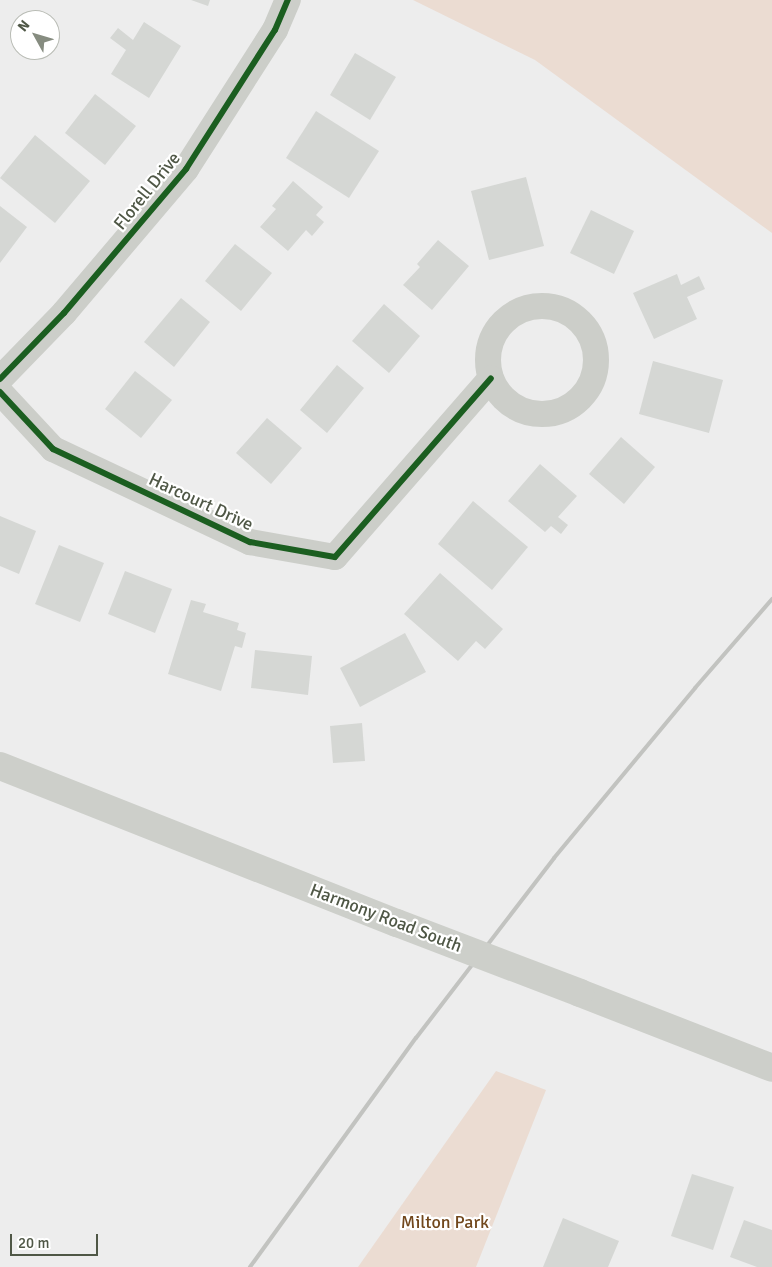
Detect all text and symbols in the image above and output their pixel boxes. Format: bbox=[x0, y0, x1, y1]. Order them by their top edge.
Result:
north arrow bbox=[10, 10, 60, 60]
text: N bbox=[14, 17, 33, 35]
street label: Florell Drive bbox=[109, 148, 185, 234]
street label: Harcourt Drive bbox=[145, 468, 257, 536]
street label: Harmony Road South bbox=[307, 879, 465, 957]
park label: Milton Park bbox=[401, 1211, 489, 1233]
scale bar bbox=[12, 1224, 100, 1256]
text: 20 m bbox=[18, 1234, 49, 1252]

